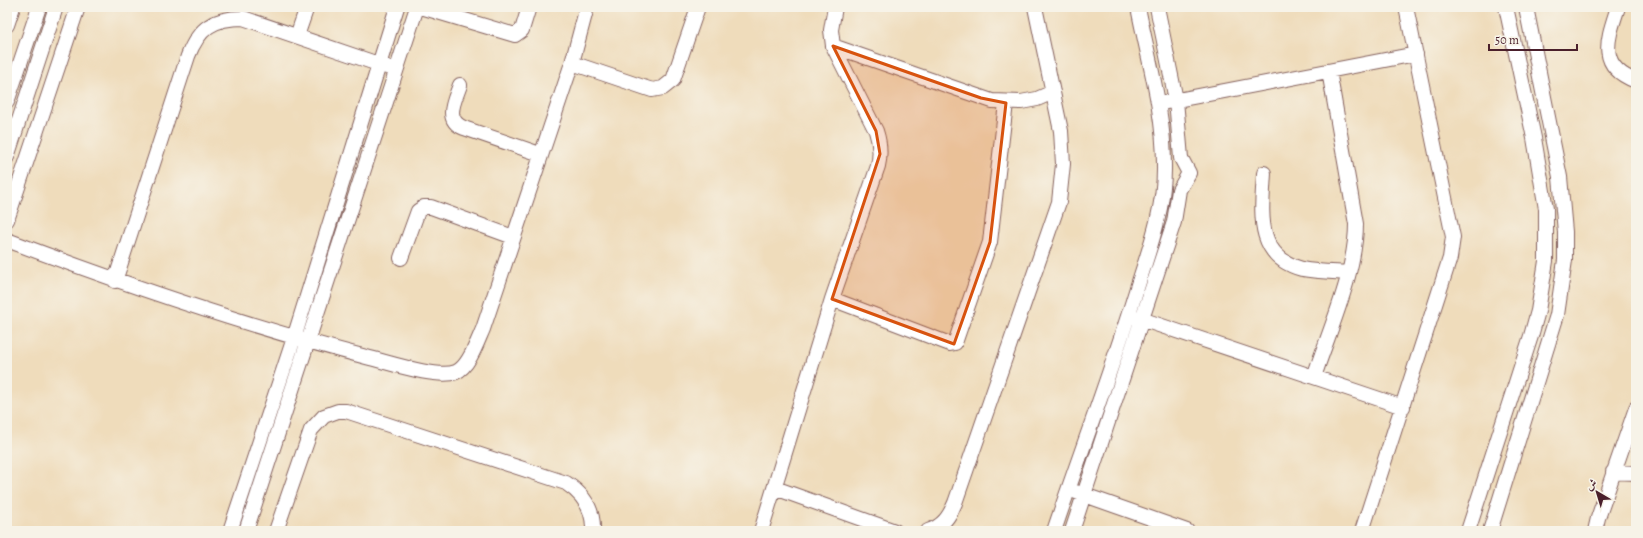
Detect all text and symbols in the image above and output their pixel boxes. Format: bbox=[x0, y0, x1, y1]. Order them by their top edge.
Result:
scale bar bbox=[1489, 26, 1577, 52]
text: 50 m bbox=[1495, 32, 1519, 48]
north arrow bbox=[1577, 472, 1617, 512]
text: ش bbox=[1582, 475, 1600, 494]

